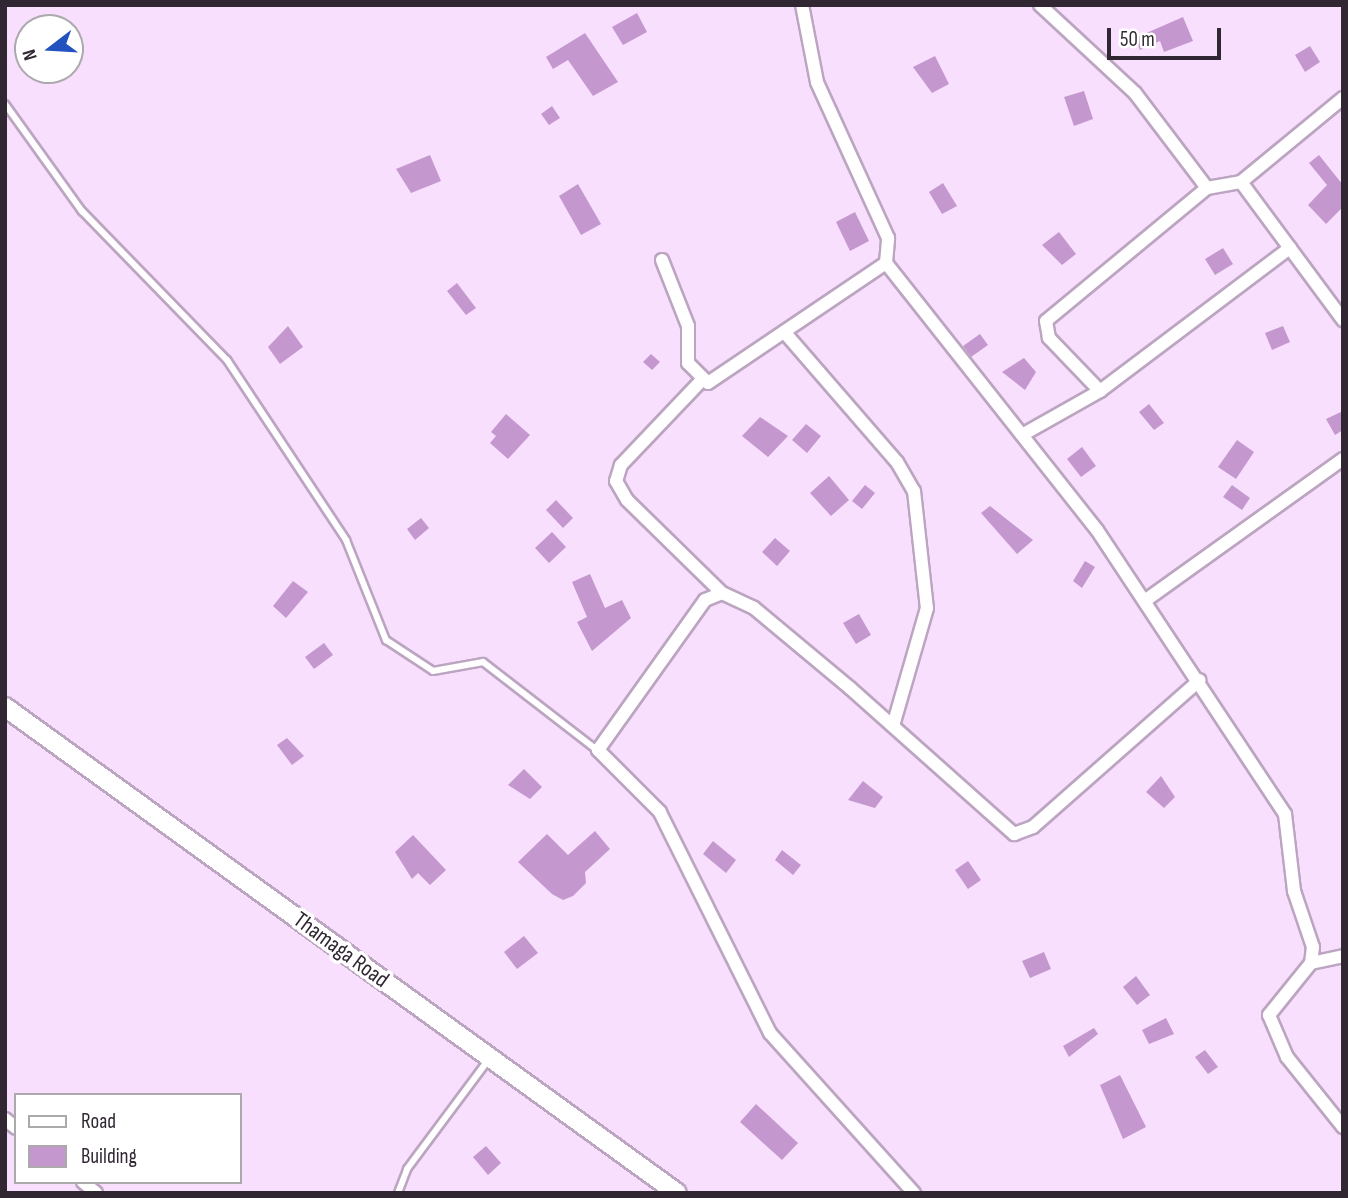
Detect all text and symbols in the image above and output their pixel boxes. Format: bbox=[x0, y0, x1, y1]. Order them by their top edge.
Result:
north arrow bbox=[14, 14, 84, 84]
scale bar bbox=[1110, 14, 1224, 58]
text: 50 m bbox=[1120, 27, 1155, 52]
text: N bbox=[18, 46, 43, 63]
street label: Thamaga Road bbox=[288, 906, 394, 994]
legend bbox=[14, 1093, 242, 1184]
text: Road bbox=[81, 1109, 116, 1134]
text: Building bbox=[81, 1144, 137, 1169]

